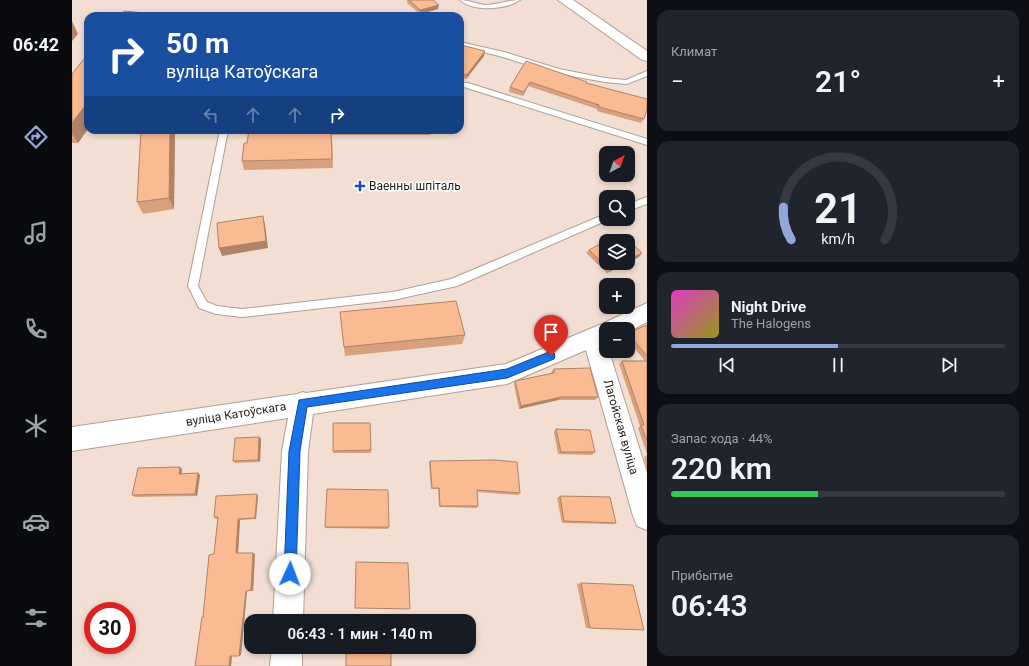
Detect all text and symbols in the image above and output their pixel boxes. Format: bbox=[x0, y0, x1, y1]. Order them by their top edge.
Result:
text: 50 m bbox=[166, 27, 229, 60]
icon: right bbox=[100, 28, 152, 80]
text: 06:42 bbox=[13, 34, 59, 55]
text: Климат bbox=[671, 44, 717, 59]
text: вуліца Катоўскага bbox=[166, 61, 318, 82]
text: 21° bbox=[815, 64, 861, 99]
text: − bbox=[671, 69, 684, 94]
text: + bbox=[993, 69, 1005, 94]
icon: left bbox=[200, 104, 222, 126]
icon: ahead bbox=[242, 104, 264, 126]
icon: ahead bbox=[284, 104, 306, 126]
icon: right bbox=[326, 104, 348, 126]
icon: directions bbox=[22, 123, 50, 151]
north arrow bbox=[599, 146, 635, 182]
map controls bbox=[599, 146, 635, 358]
place label: Ваенны шпіталь bbox=[369, 179, 461, 193]
marker: Ваенны шпіталь bbox=[354, 180, 366, 192]
text: 21 bbox=[814, 184, 862, 233]
button: search bbox=[599, 190, 635, 226]
icon: music bbox=[22, 219, 50, 247]
text: km/h bbox=[821, 230, 855, 246]
button: layers bbox=[599, 234, 635, 270]
button: + bbox=[599, 278, 635, 314]
text: Night Drive bbox=[731, 298, 806, 316]
icon: phone bbox=[22, 315, 50, 343]
pin bbox=[534, 315, 568, 356]
text: The Halogens bbox=[731, 316, 811, 331]
icon: arrive bbox=[540, 321, 562, 343]
button: − bbox=[599, 322, 635, 358]
icon: previous bbox=[716, 354, 738, 376]
icon: pause bbox=[827, 354, 849, 376]
icon: next bbox=[938, 354, 960, 376]
street label: Лагойская вуліца bbox=[601, 378, 641, 476]
street label: вуліца Катоўскага bbox=[185, 399, 287, 429]
icon: climate bbox=[22, 412, 50, 440]
text: Запас хода · 44% bbox=[671, 431, 773, 446]
text: 220 km bbox=[671, 451, 772, 486]
icon: car bbox=[22, 508, 50, 536]
position arrow bbox=[269, 553, 311, 595]
text: Прибытие bbox=[671, 568, 733, 583]
text: 06:43 bbox=[671, 588, 748, 623]
speed limit sign: 30 bbox=[84, 602, 136, 654]
icon: filters bbox=[22, 604, 50, 632]
text: 06:43 · 1 мин · 140 m bbox=[287, 625, 433, 643]

